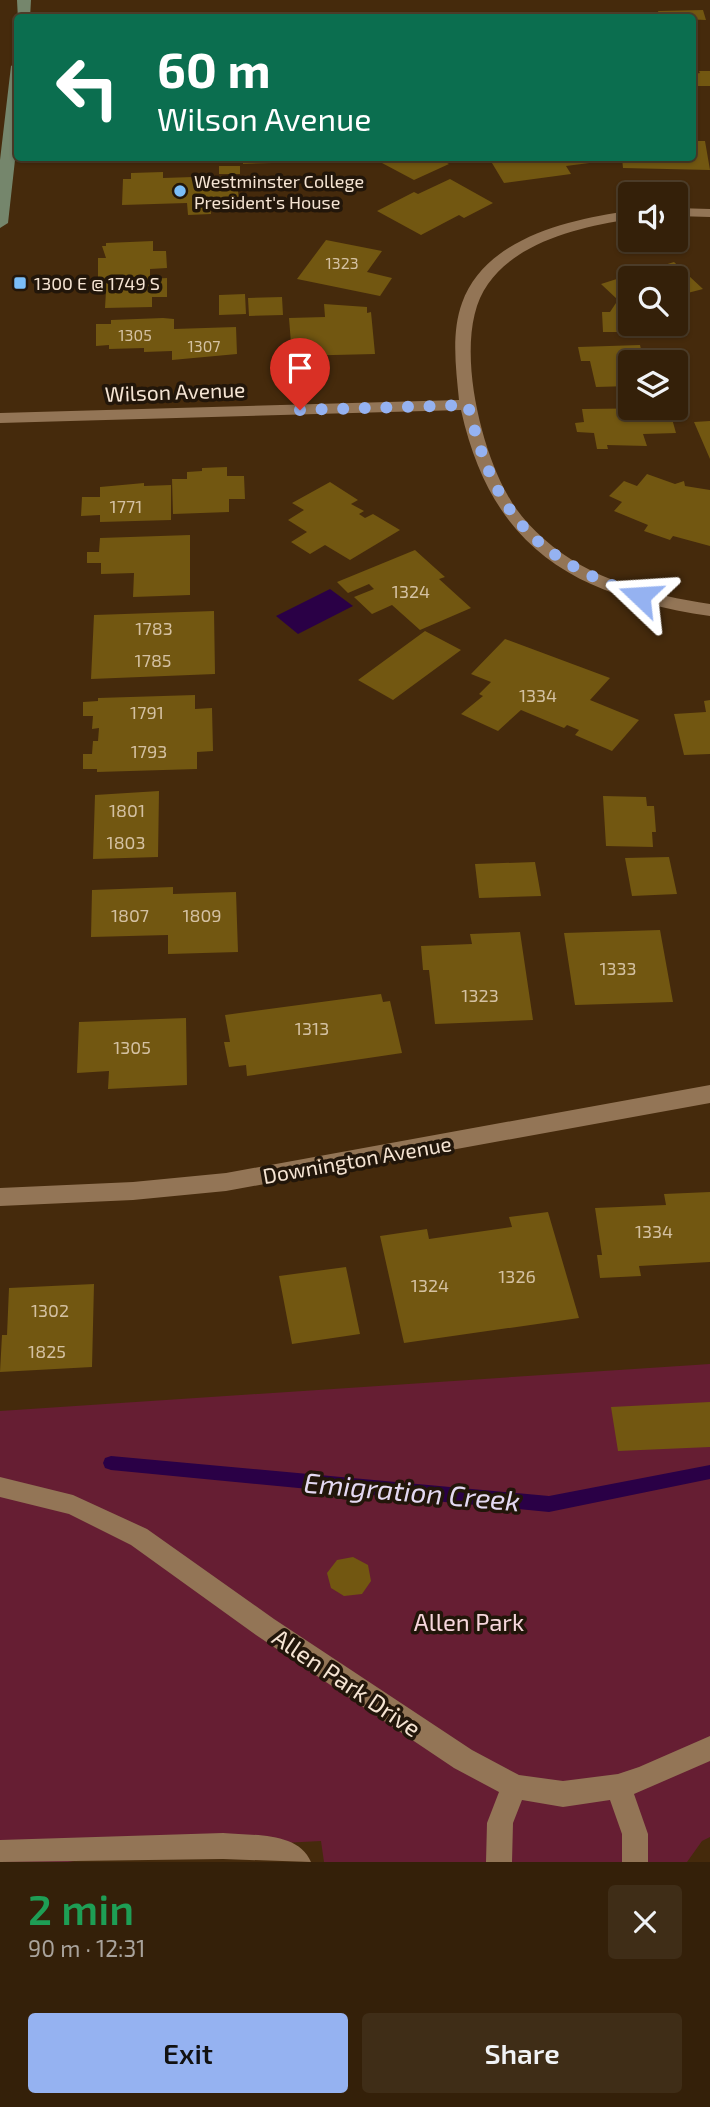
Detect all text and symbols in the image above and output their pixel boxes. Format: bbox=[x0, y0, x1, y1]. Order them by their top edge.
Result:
text: 60 m bbox=[157, 39, 271, 98]
icon: left bbox=[42, 42, 133, 133]
text: Wilson Avenue bbox=[157, 99, 371, 137]
place label: Westminster College President's House bbox=[194, 170, 364, 213]
map controls bbox=[618, 182, 688, 420]
button: sound bbox=[618, 182, 688, 252]
marker: Westminster College President's House bbox=[172, 183, 188, 199]
house number: 1323 bbox=[325, 253, 359, 272]
button: search bbox=[618, 266, 688, 336]
place label: 1300 E @ 1749 S bbox=[34, 272, 160, 294]
marker: 1300 E @ 1749 S bbox=[12, 275, 28, 291]
house number: 1305 bbox=[118, 325, 152, 344]
house number: 1307 bbox=[187, 336, 221, 355]
pin bbox=[270, 338, 330, 410]
icon: arrive bbox=[281, 349, 319, 387]
button: layers bbox=[618, 350, 688, 420]
street label: Wilson Avenue bbox=[104, 376, 246, 406]
house number: 1771 bbox=[110, 495, 142, 517]
position arrow bbox=[603, 559, 677, 633]
house number: 1324 bbox=[392, 580, 430, 602]
house number: 1783 bbox=[135, 617, 173, 639]
house number: 1785 bbox=[135, 649, 171, 671]
house number: 1334 bbox=[519, 684, 557, 706]
house number: 1791 bbox=[130, 701, 164, 723]
house number: 1793 bbox=[131, 740, 167, 762]
house number: 1801 bbox=[109, 799, 145, 821]
house number: 1803 bbox=[107, 831, 145, 853]
house number: 1807 bbox=[111, 904, 149, 926]
house number: 1809 bbox=[182, 904, 222, 926]
house number: 1333 bbox=[599, 957, 637, 979]
house number: 1323 bbox=[461, 984, 499, 1006]
house number: 1313 bbox=[295, 1017, 329, 1039]
house number: 1305 bbox=[113, 1036, 151, 1058]
street label: Downington Avenue bbox=[261, 1130, 453, 1188]
house number: 1334 bbox=[635, 1220, 673, 1242]
house number: 1326 bbox=[498, 1265, 536, 1287]
house number: 1324 bbox=[411, 1274, 449, 1296]
house number: 1302 bbox=[31, 1299, 69, 1321]
house number: 1825 bbox=[28, 1340, 66, 1362]
water label: Emigration Creek bbox=[302, 1465, 522, 1517]
park label: Allen Park bbox=[414, 1607, 524, 1636]
street label: Allen Park Drive bbox=[267, 1622, 427, 1742]
text: 2 min bbox=[28, 1883, 134, 1933]
button: close bbox=[608, 1885, 682, 1959]
text: 90 m · 12:31 bbox=[28, 1934, 145, 1962]
button: Exit bbox=[28, 2013, 348, 2093]
button: Share bbox=[362, 2013, 682, 2093]

